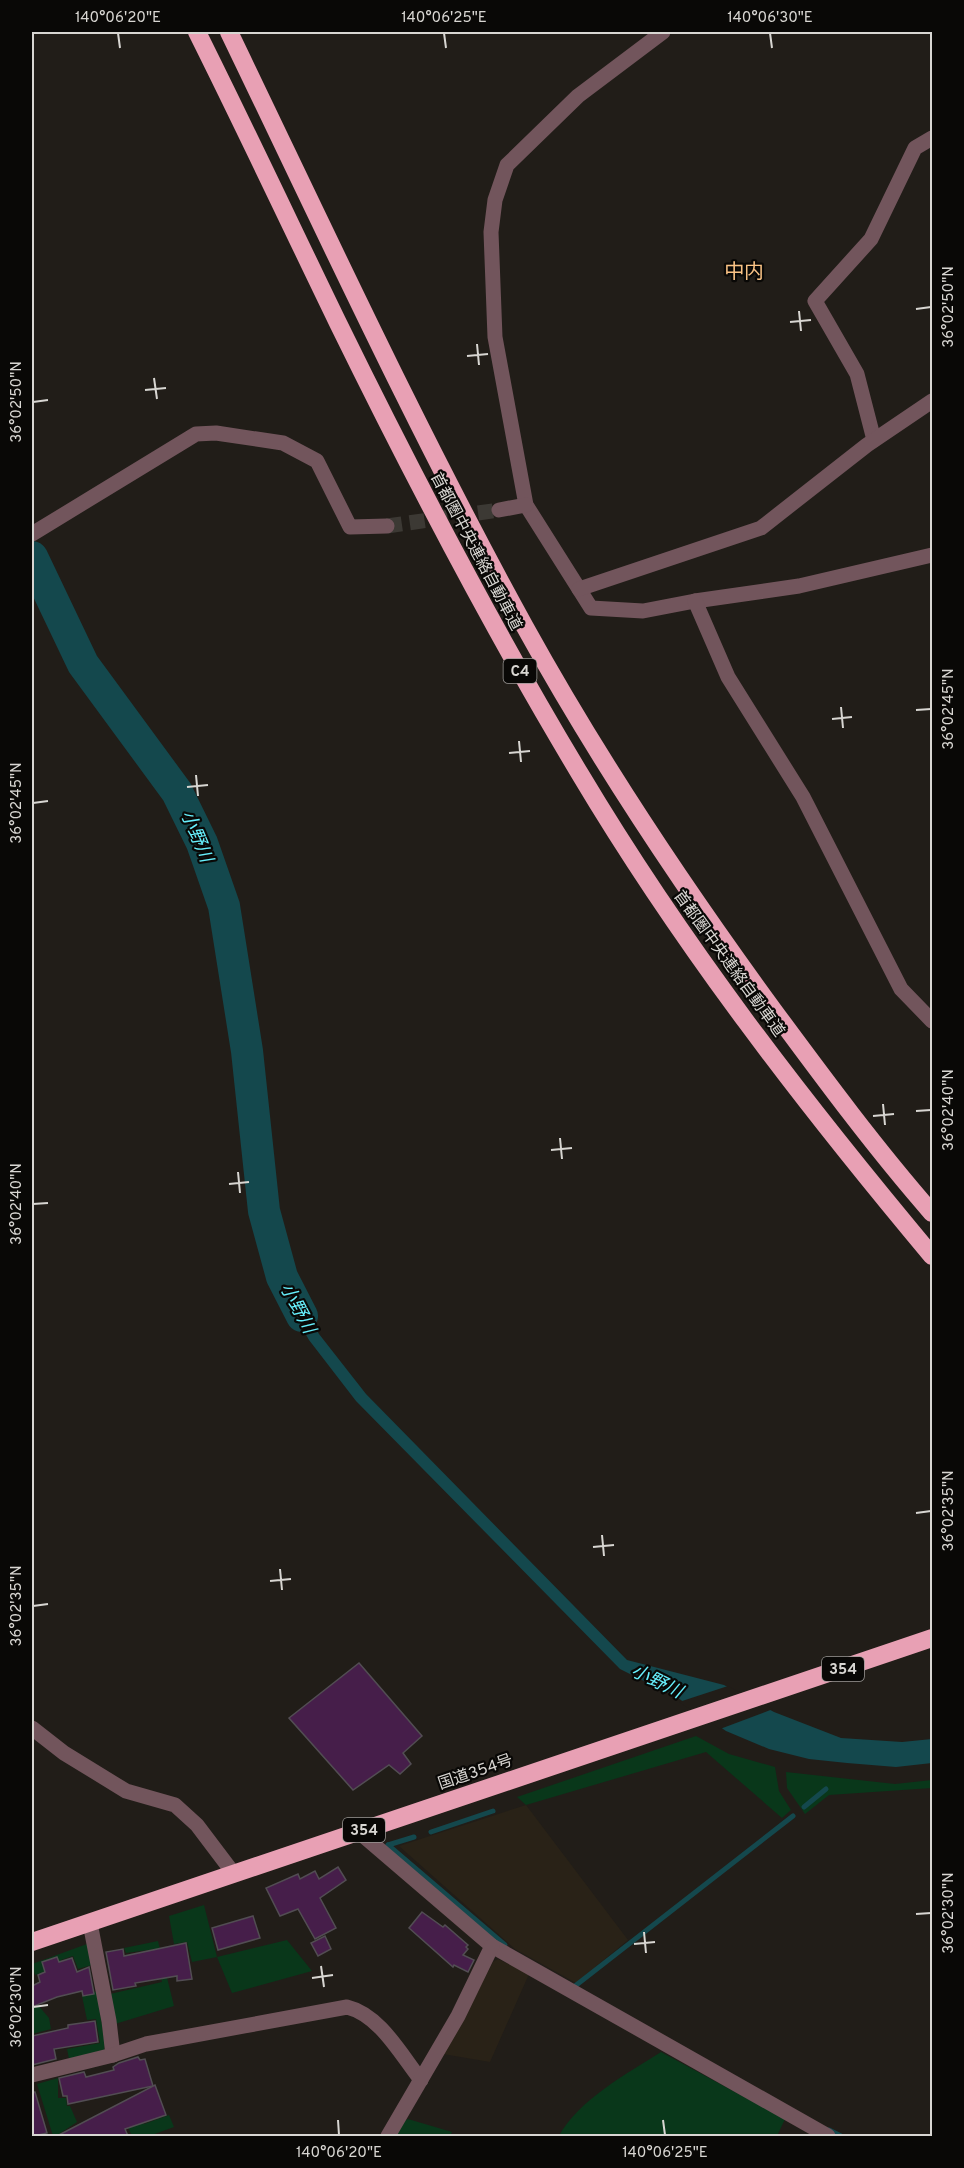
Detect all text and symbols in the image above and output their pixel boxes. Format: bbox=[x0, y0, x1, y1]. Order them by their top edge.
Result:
text: 140°06'20"E bbox=[75, 9, 161, 28]
text: 140°06'25"E bbox=[401, 9, 487, 28]
text: 140°06'30"E bbox=[727, 9, 813, 28]
district label: 中内 bbox=[724, 260, 764, 286]
text: 36°02'50"N bbox=[940, 266, 959, 348]
text: 36°02'50"N bbox=[8, 361, 27, 443]
street label: 首都圏中央連絡自動車道 bbox=[425, 470, 525, 634]
road number: C4 bbox=[504, 659, 536, 683]
text: 36°02'45"N bbox=[940, 668, 959, 750]
text: 36°02'45"N bbox=[8, 762, 27, 844]
water label: 小野川 bbox=[174, 807, 218, 868]
street label: 首都圏中央連絡自動車道 bbox=[669, 887, 788, 1041]
text: 36°02'40"N bbox=[940, 1069, 959, 1151]
text: 36°02'40"N bbox=[8, 1163, 27, 1245]
water label: 小野川 bbox=[274, 1279, 320, 1340]
text: 36°02'35"N bbox=[940, 1470, 959, 1552]
text: 36°02'35"N bbox=[8, 1565, 27, 1647]
road number: 354 bbox=[822, 1657, 864, 1681]
water label: 小野川 bbox=[627, 1660, 687, 1705]
street label: 国道354号 bbox=[436, 1751, 516, 1795]
road number: 354 bbox=[343, 1818, 385, 1842]
text: 36°02'30"N bbox=[940, 1872, 959, 1954]
text: 36°02'30"N bbox=[8, 1966, 27, 2048]
text: 140°06'20"E bbox=[296, 2144, 382, 2163]
text: 140°06'25"E bbox=[622, 2144, 708, 2163]

